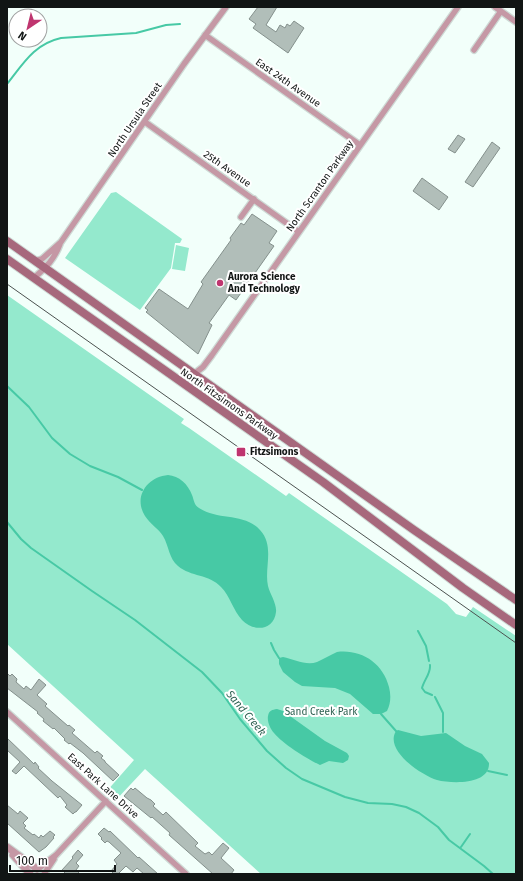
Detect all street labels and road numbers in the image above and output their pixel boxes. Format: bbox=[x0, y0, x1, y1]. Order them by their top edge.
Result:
street label: East 24th Avenue bbox=[253, 56, 323, 110]
street label: North Ursula Street bbox=[106, 80, 165, 160]
street label: North Scranton Parkway bbox=[284, 138, 356, 234]
street label: 25th Avenue bbox=[201, 148, 253, 190]
street label: North Fitzsimons Parkway bbox=[178, 366, 280, 442]
street label: East Park Lane Drive bbox=[65, 751, 141, 821]

